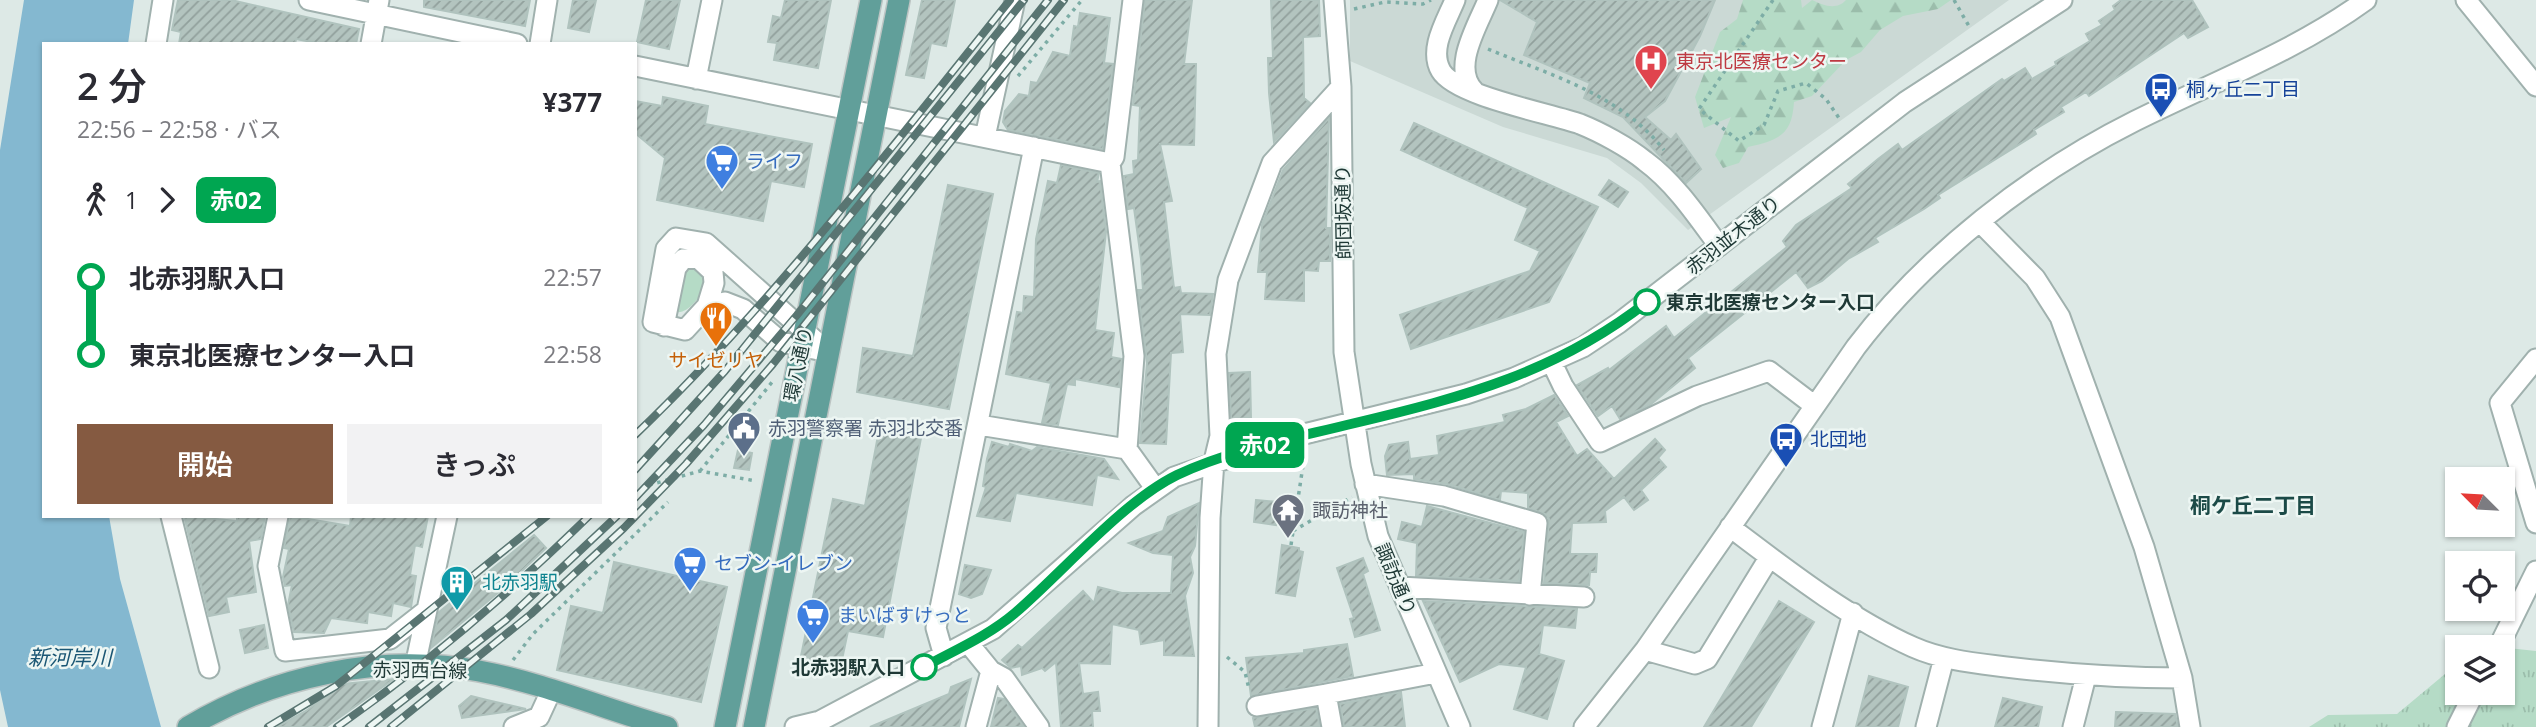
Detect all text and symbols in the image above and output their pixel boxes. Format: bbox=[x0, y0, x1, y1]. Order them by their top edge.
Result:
hospital icon: 東京北医療センター bbox=[1632, 42, 1670, 91]
place label: 東京北医療センター bbox=[1676, 48, 1847, 74]
text: 2 分 bbox=[77, 59, 147, 111]
bus stop icon: 桐ヶ丘二丁目 bbox=[2142, 70, 2180, 119]
place label: 桐ヶ丘二丁目 bbox=[2186, 76, 2300, 102]
text: ¥377 bbox=[543, 84, 602, 120]
text: 22:56 – 22:58 · バス bbox=[77, 113, 282, 145]
supermarket icon: ライフ bbox=[703, 142, 741, 191]
place label: ライフ bbox=[746, 148, 803, 174]
street label: 師団坂通り bbox=[1329, 164, 1357, 260]
icon: walk bbox=[77, 181, 115, 219]
icon: forward bbox=[148, 181, 186, 219]
text: 赤02 bbox=[210, 183, 262, 216]
text: 1 bbox=[125, 184, 138, 216]
street label: 赤羽並木通り bbox=[1680, 190, 1786, 280]
text: 北赤羽駅入口 bbox=[129, 260, 285, 296]
text: 22:57 bbox=[543, 261, 602, 293]
marker: 東京北医療センター入口 bbox=[1634, 289, 1660, 315]
place label: 東京北医療センター入口 bbox=[1666, 289, 1875, 315]
restaurant icon: サイゼリヤ bbox=[697, 299, 735, 348]
street label: 環八通り bbox=[777, 324, 819, 404]
text: 東京北医療センター入口 bbox=[129, 337, 415, 373]
text: 22:58 bbox=[543, 338, 602, 370]
place label: サイゼリヤ bbox=[668, 347, 764, 373]
public building icon: 赤羽警察署 赤羽北交番 bbox=[725, 409, 763, 458]
place label: 赤羽警察署 赤羽北交番 bbox=[768, 415, 963, 441]
bus stop icon: 北団地 bbox=[1767, 420, 1805, 469]
line badge: 赤02 bbox=[1225, 422, 1305, 468]
button: 開始 bbox=[77, 424, 333, 504]
button: きっぷ bbox=[347, 424, 602, 504]
place label: 北団地 bbox=[1810, 426, 1867, 452]
text: 赤02 bbox=[1239, 428, 1291, 461]
north arrow bbox=[2445, 467, 2515, 537]
map controls bbox=[2445, 467, 2515, 705]
temple icon: 諏訪神社 bbox=[1269, 491, 1307, 540]
district label: 桐ケ丘二丁目 bbox=[2190, 491, 2316, 519]
place label: 諏訪神社 bbox=[1312, 497, 1388, 523]
street label: 諏訪通り bbox=[1369, 539, 1423, 619]
supermarket icon: セブン-イレブン bbox=[671, 544, 709, 593]
place label: セブン-イレブン bbox=[714, 550, 853, 576]
button: locate bbox=[2445, 551, 2515, 621]
building icon: 北赤羽駅 bbox=[438, 563, 476, 612]
place label: 北赤羽駅 bbox=[482, 569, 558, 595]
supermarket icon: まいばすけっと bbox=[794, 596, 832, 645]
place label: まいばすけっと bbox=[838, 602, 971, 628]
button: layers bbox=[2445, 635, 2515, 705]
water label: 新河岸川 bbox=[28, 643, 114, 671]
place label: 北赤羽駅入口 bbox=[791, 654, 905, 680]
marker: 北赤羽駅入口 bbox=[911, 654, 937, 680]
street label: 赤羽西台線 bbox=[372, 656, 468, 684]

